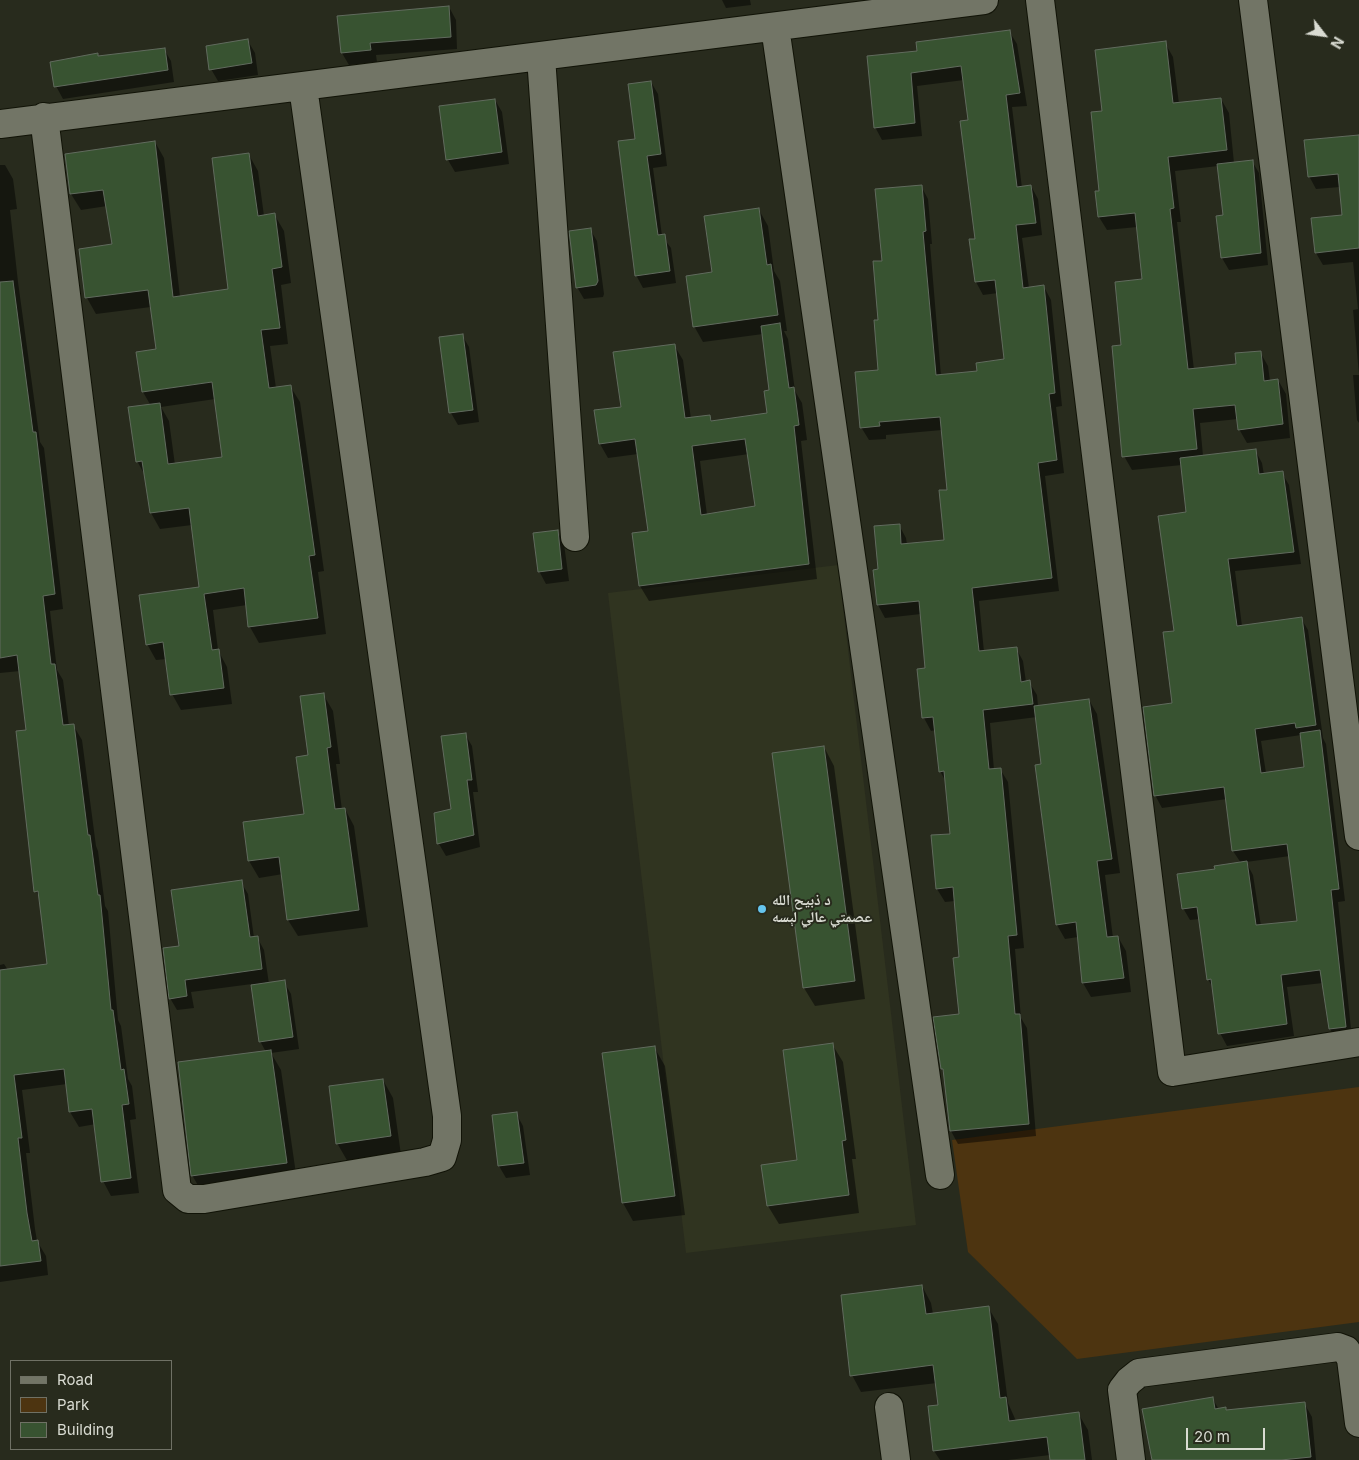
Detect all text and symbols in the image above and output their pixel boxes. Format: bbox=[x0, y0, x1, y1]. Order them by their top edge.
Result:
north arrow bbox=[1299, 10, 1349, 60]
text: N bbox=[1327, 34, 1347, 52]
place label: د ذبیح الله عصمتي عالي لېسه bbox=[772, 891, 872, 926]
marker: د ذبیح الله عصمتي عالي لېسه bbox=[756, 903, 768, 915]
legend bbox=[10, 1360, 172, 1450]
text: Road bbox=[57, 1370, 93, 1389]
text: Park bbox=[57, 1395, 89, 1414]
scale bar bbox=[1189, 1418, 1268, 1450]
text: Building bbox=[57, 1420, 114, 1439]
text: 20 m bbox=[1194, 1427, 1230, 1446]

